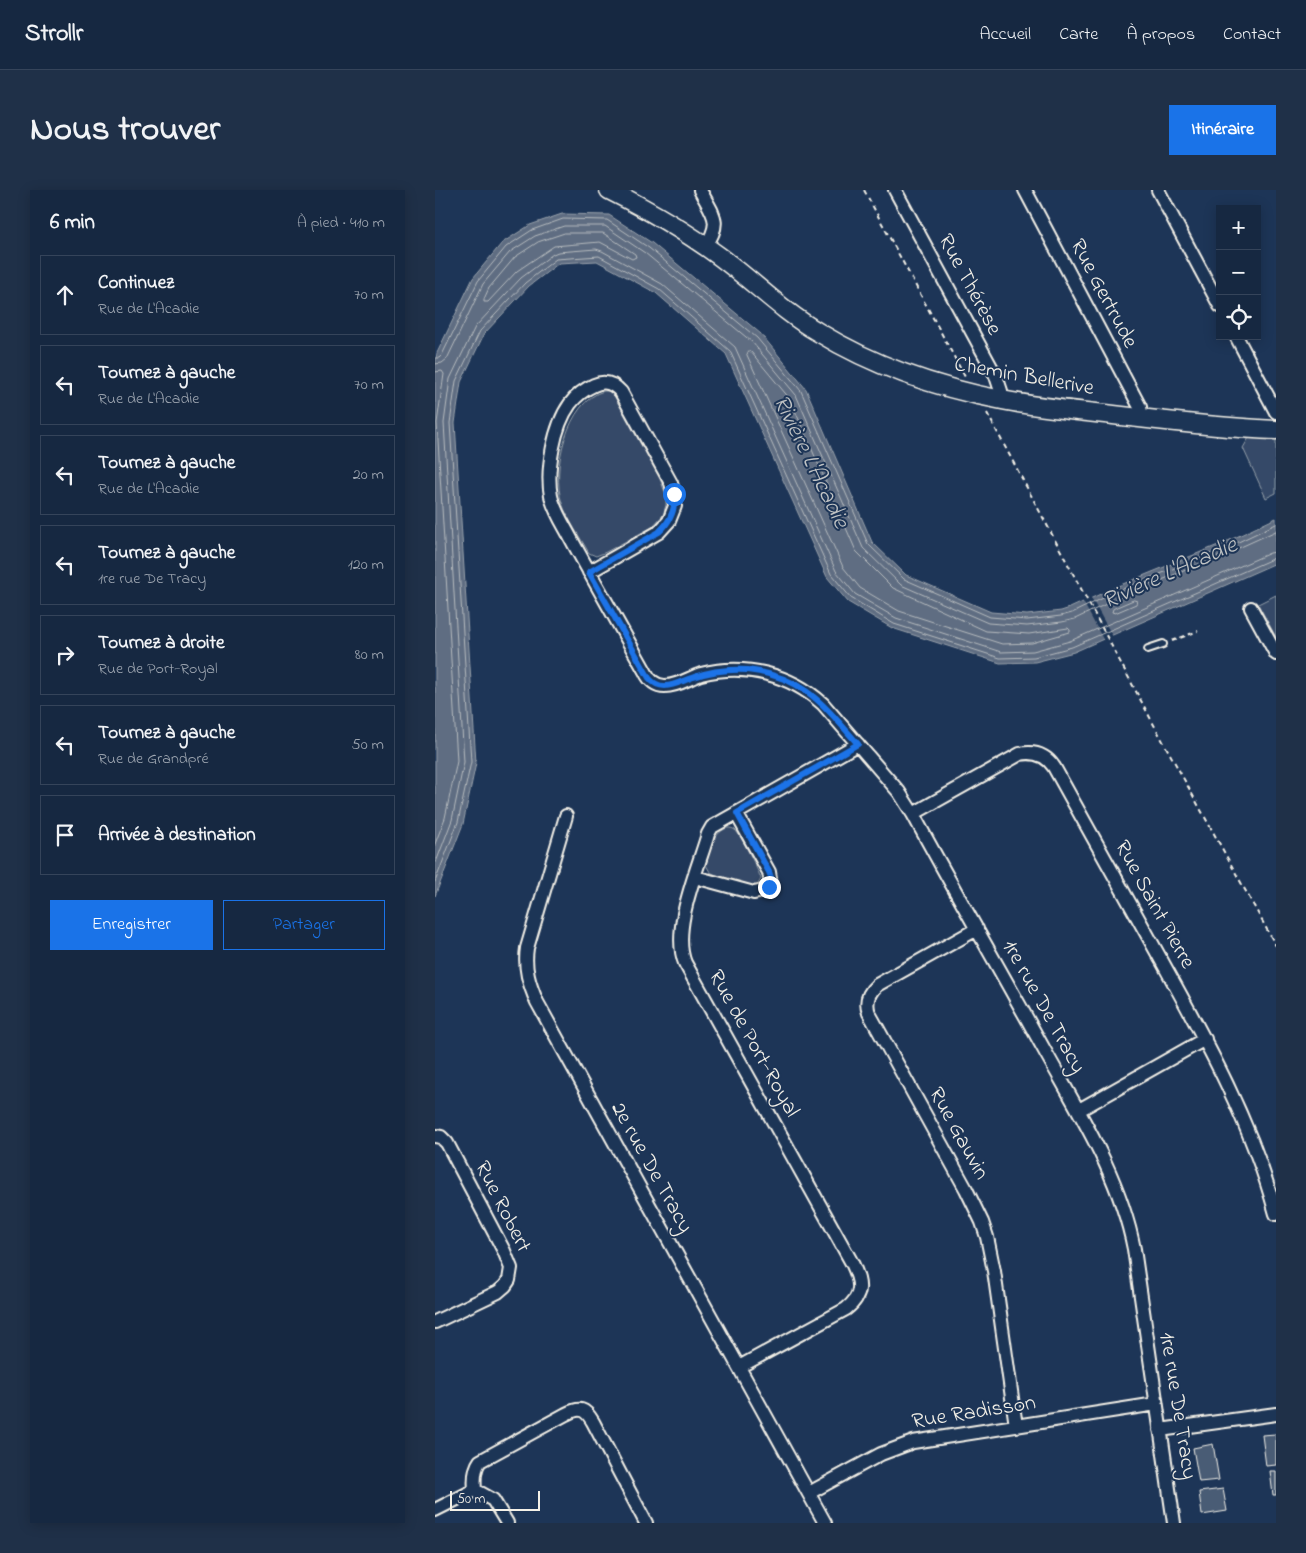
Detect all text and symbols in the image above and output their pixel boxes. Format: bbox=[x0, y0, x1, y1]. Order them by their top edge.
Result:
text: Strollr bbox=[25, 17, 83, 52]
text: Accueil bbox=[979, 22, 1031, 48]
text: Carte bbox=[1059, 22, 1098, 48]
text: À propos bbox=[1126, 22, 1195, 48]
text: Contact bbox=[1223, 22, 1281, 48]
text: Nous trouver bbox=[30, 105, 220, 156]
button: Itinéraire bbox=[1169, 105, 1276, 155]
map controls bbox=[1216, 205, 1261, 340]
button: + bbox=[1216, 205, 1261, 250]
text: 6 min bbox=[50, 208, 95, 238]
text: À pied · 410 m bbox=[297, 211, 385, 235]
street label: Rue Thérèse bbox=[929, 229, 1009, 341]
street label: Rue Gertrude bbox=[1061, 234, 1145, 354]
button: − bbox=[1216, 250, 1261, 295]
text: Continuez bbox=[98, 270, 174, 297]
icon: ahead bbox=[51, 281, 79, 309]
text: 70 m bbox=[354, 283, 384, 307]
button: locate bbox=[1216, 295, 1261, 340]
text: Rue de L'Acadie bbox=[98, 297, 200, 321]
street label: Chemin Bellerive bbox=[952, 349, 1097, 405]
text: Tournez à gauche bbox=[98, 360, 235, 387]
icon: left bbox=[51, 371, 79, 399]
text: 70 m bbox=[354, 373, 384, 397]
text: Rue de L'Acadie bbox=[98, 387, 200, 411]
water label: Rivière L'Acadie bbox=[763, 389, 858, 536]
text: Tournez à gauche bbox=[98, 450, 235, 477]
icon: left bbox=[51, 461, 79, 489]
text: 20 m bbox=[353, 463, 384, 487]
text: Rue de L'Acadie bbox=[98, 477, 200, 501]
route start bbox=[663, 483, 686, 506]
water label: Rivière L'Acadie bbox=[1097, 528, 1244, 619]
text: Tournez à gauche bbox=[98, 540, 235, 567]
icon: left bbox=[51, 551, 79, 579]
text: 120 m bbox=[348, 553, 384, 577]
text: 1re rue De Tracy bbox=[98, 567, 206, 591]
text: Tournez à droite bbox=[98, 630, 224, 657]
icon: right bbox=[51, 641, 79, 669]
text: 80 m bbox=[355, 643, 384, 667]
text: Rue de Port-Royal bbox=[98, 657, 218, 681]
text: Tournez à gauche bbox=[98, 720, 235, 747]
icon: left bbox=[51, 731, 79, 759]
text: 50 m bbox=[352, 733, 384, 757]
text: Rue de Grandpré bbox=[98, 747, 209, 771]
icon: arrive bbox=[51, 821, 79, 849]
text: Arrivée à destination bbox=[98, 822, 256, 849]
street label: Rue Saint Pierre bbox=[1105, 835, 1203, 975]
route end bbox=[758, 876, 781, 899]
button: Enregistrer bbox=[50, 900, 213, 950]
button: Partager bbox=[223, 900, 385, 950]
street label: 1re rue De Tracy bbox=[992, 934, 1093, 1080]
street label: Rue de Port-Royal bbox=[698, 964, 807, 1124]
street label: Rue Gauvin bbox=[919, 1082, 997, 1186]
street label: 2e rue De Tracy bbox=[601, 1096, 700, 1240]
street label: Rue Robert bbox=[465, 1156, 539, 1259]
street label: 1re rue De Tracy bbox=[1149, 1330, 1204, 1482]
street label: Rue Radisson bbox=[910, 1387, 1038, 1439]
scale bar bbox=[450, 1488, 540, 1511]
text: 50 m bbox=[457, 1489, 485, 1510]

